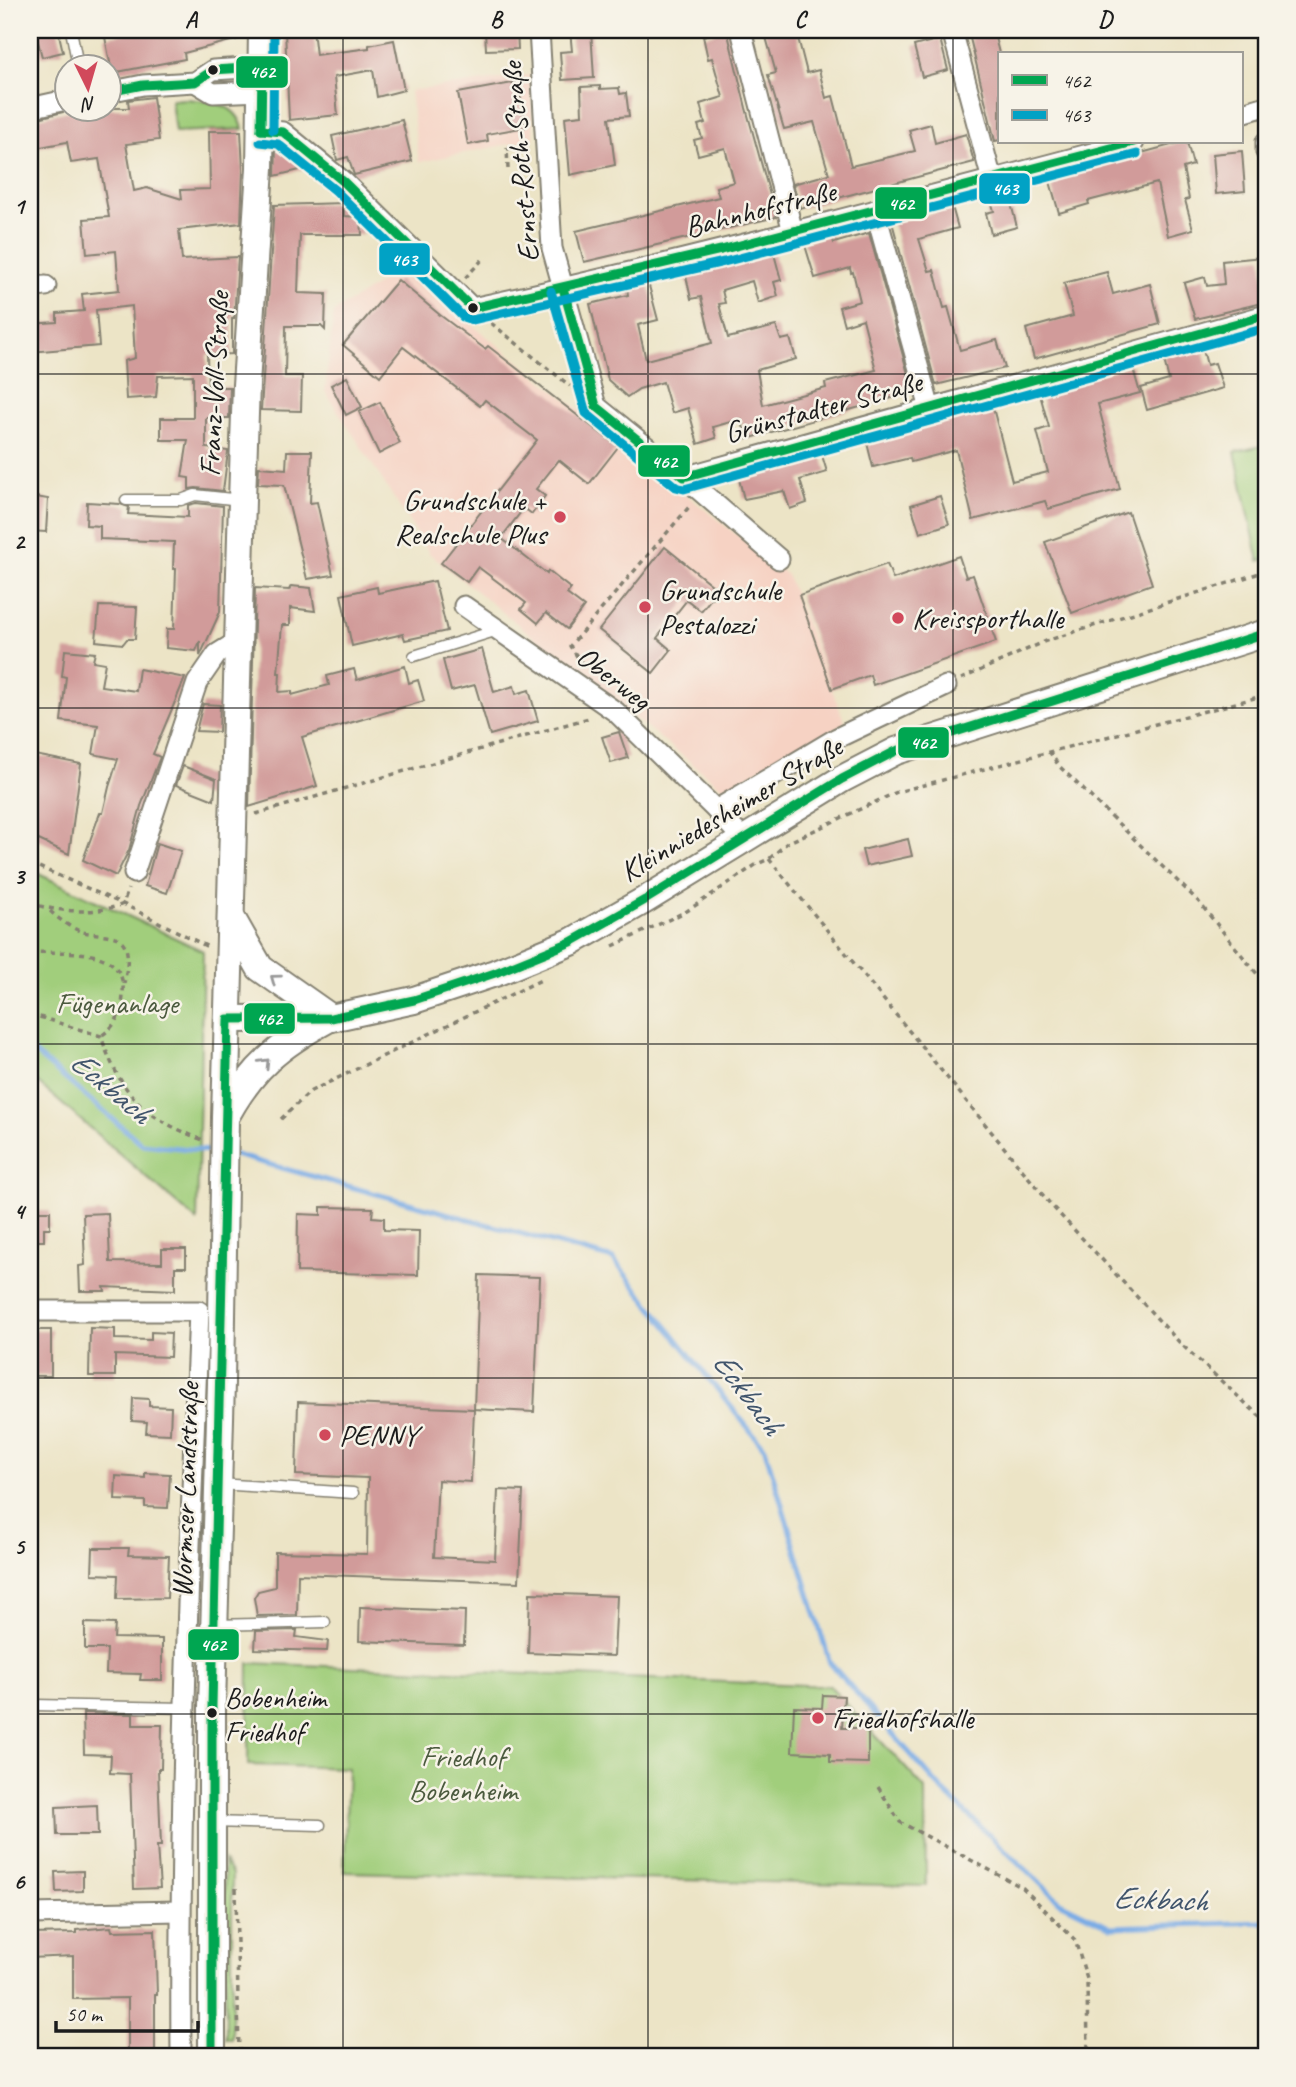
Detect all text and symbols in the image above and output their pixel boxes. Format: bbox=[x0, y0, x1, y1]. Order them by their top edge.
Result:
text: A bbox=[185, 5, 199, 34]
text: B bbox=[490, 5, 504, 34]
text: C bbox=[795, 5, 809, 34]
text: D bbox=[1098, 5, 1114, 34]
north arrow bbox=[52, 52, 122, 122]
legend bbox=[998, 52, 1244, 144]
line badge: 462 bbox=[235, 55, 289, 89]
street label: Ernst-Roth-Straße bbox=[492, 58, 548, 264]
text: 462 bbox=[249, 60, 277, 84]
unlabelled marker bbox=[206, 63, 220, 77]
text: 462 bbox=[1062, 68, 1092, 94]
text: N bbox=[79, 91, 96, 117]
text: 463 bbox=[1062, 102, 1092, 128]
street label: Bahnhofstraße bbox=[681, 171, 841, 246]
line badge: 463 bbox=[978, 172, 1031, 205]
text: 463 bbox=[992, 177, 1020, 201]
line badge: 462 bbox=[874, 186, 928, 220]
text: 1 bbox=[14, 192, 27, 221]
text: 462 bbox=[888, 192, 916, 216]
line badge: 463 bbox=[378, 242, 431, 276]
text: 463 bbox=[391, 248, 419, 272]
street label: Franz-Voll-Straße bbox=[190, 288, 238, 477]
unlabelled marker bbox=[466, 301, 480, 315]
street label: Grünstadter Straße bbox=[720, 362, 928, 452]
line badge: 462 bbox=[637, 444, 691, 478]
text: 462 bbox=[651, 450, 679, 474]
place label: Grundschule + Realschule Plus bbox=[395, 481, 549, 553]
marker: Grundschule + Realschule Plus bbox=[552, 509, 568, 525]
text: 2 bbox=[14, 527, 27, 556]
place label: Grundschule Pestalozzi bbox=[659, 571, 783, 643]
marker: Grundschule Pestalozzi bbox=[637, 599, 653, 615]
place label: Kreissporthalle bbox=[912, 599, 1065, 637]
marker: Kreissporthalle bbox=[890, 610, 906, 626]
street label: Oberweg bbox=[569, 637, 660, 720]
street label: Kleinniedesheimer Straße bbox=[613, 726, 851, 890]
line badge: 462 bbox=[897, 726, 950, 759]
text: 462 bbox=[910, 731, 938, 755]
text: 3 bbox=[14, 862, 27, 891]
one-way arrow bbox=[270, 974, 283, 987]
park label: Fügenanlage bbox=[56, 984, 180, 1022]
line badge: 462 bbox=[243, 1002, 296, 1035]
text: 462 bbox=[256, 1007, 284, 1031]
water label: Eckbach bbox=[62, 1041, 162, 1134]
one-way arrow bbox=[257, 1058, 270, 1071]
text: 4 bbox=[14, 1197, 27, 1226]
water label: Eckbach bbox=[703, 1343, 794, 1445]
street label: Wormser Landstraße bbox=[162, 1379, 208, 1598]
place label: PENNY bbox=[339, 1416, 423, 1454]
marker: PENNY bbox=[317, 1427, 333, 1443]
text: 5 bbox=[14, 1532, 26, 1561]
line badge: 462 bbox=[187, 1628, 240, 1661]
text: 462 bbox=[200, 1633, 228, 1657]
place label: Bobenheim Friedhof bbox=[225, 1680, 328, 1749]
place label: Friedhofshalle bbox=[832, 1699, 975, 1737]
marker: Bobenheim Friedhof bbox=[205, 1706, 219, 1720]
marker: Friedhofshalle bbox=[810, 1710, 826, 1726]
park label: Friedhof Bobenheim bbox=[409, 1737, 519, 1809]
text: 6 bbox=[14, 1867, 27, 1896]
water label: Eckbach bbox=[1112, 1877, 1210, 1921]
scale bar bbox=[56, 1989, 198, 2033]
text: 50 m bbox=[66, 2001, 104, 2027]

